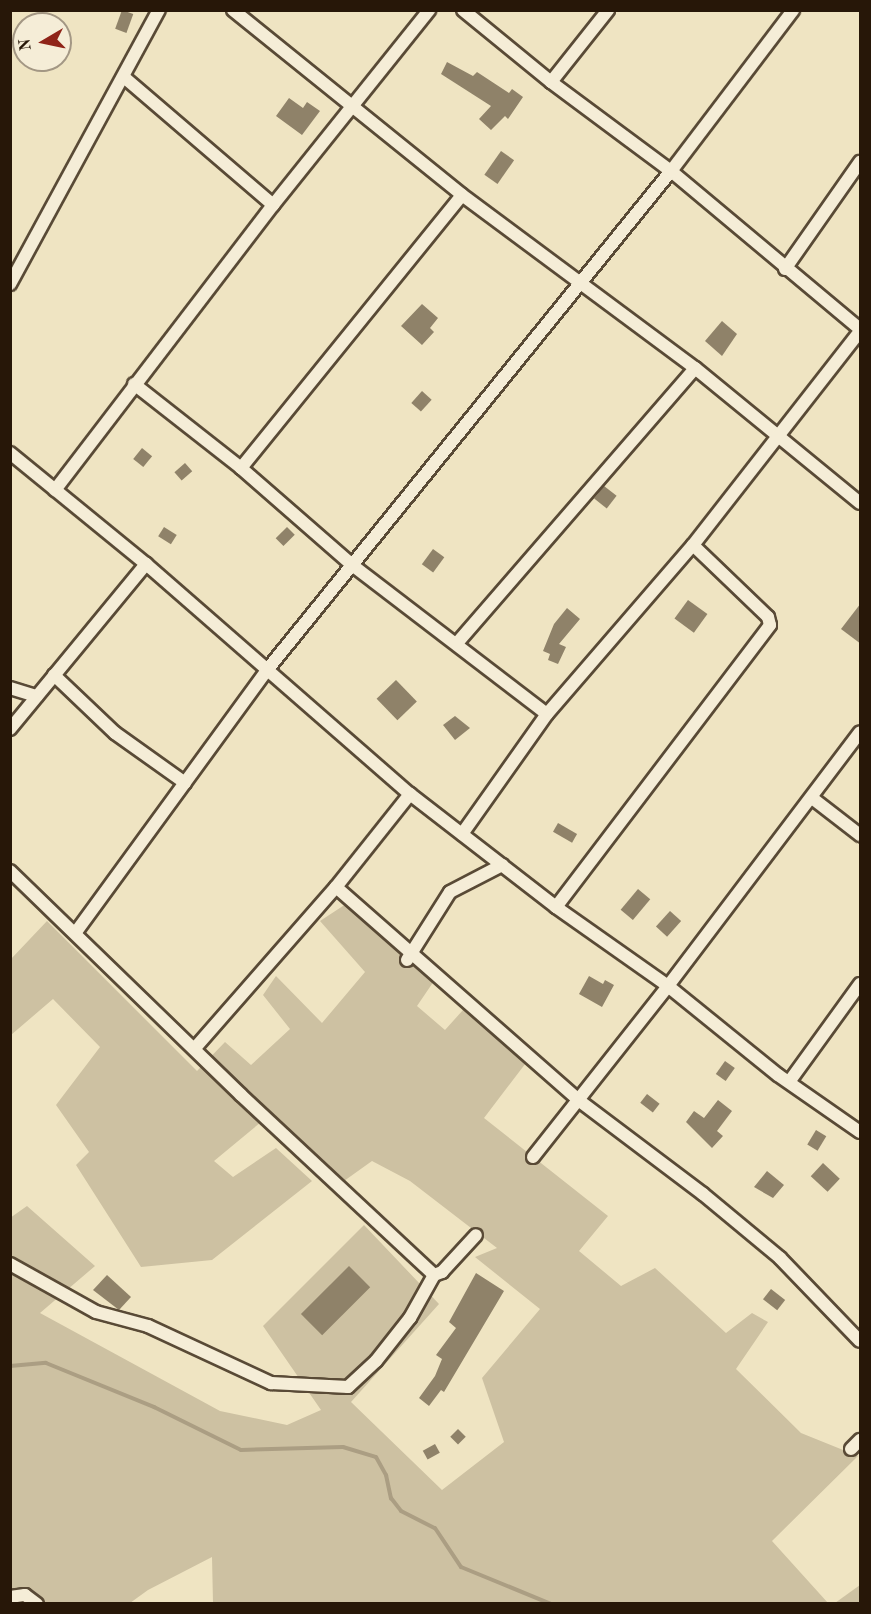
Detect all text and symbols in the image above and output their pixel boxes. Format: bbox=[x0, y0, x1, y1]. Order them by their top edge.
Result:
north arrow bbox=[12, 12, 72, 72]
text: N bbox=[17, 37, 35, 52]

